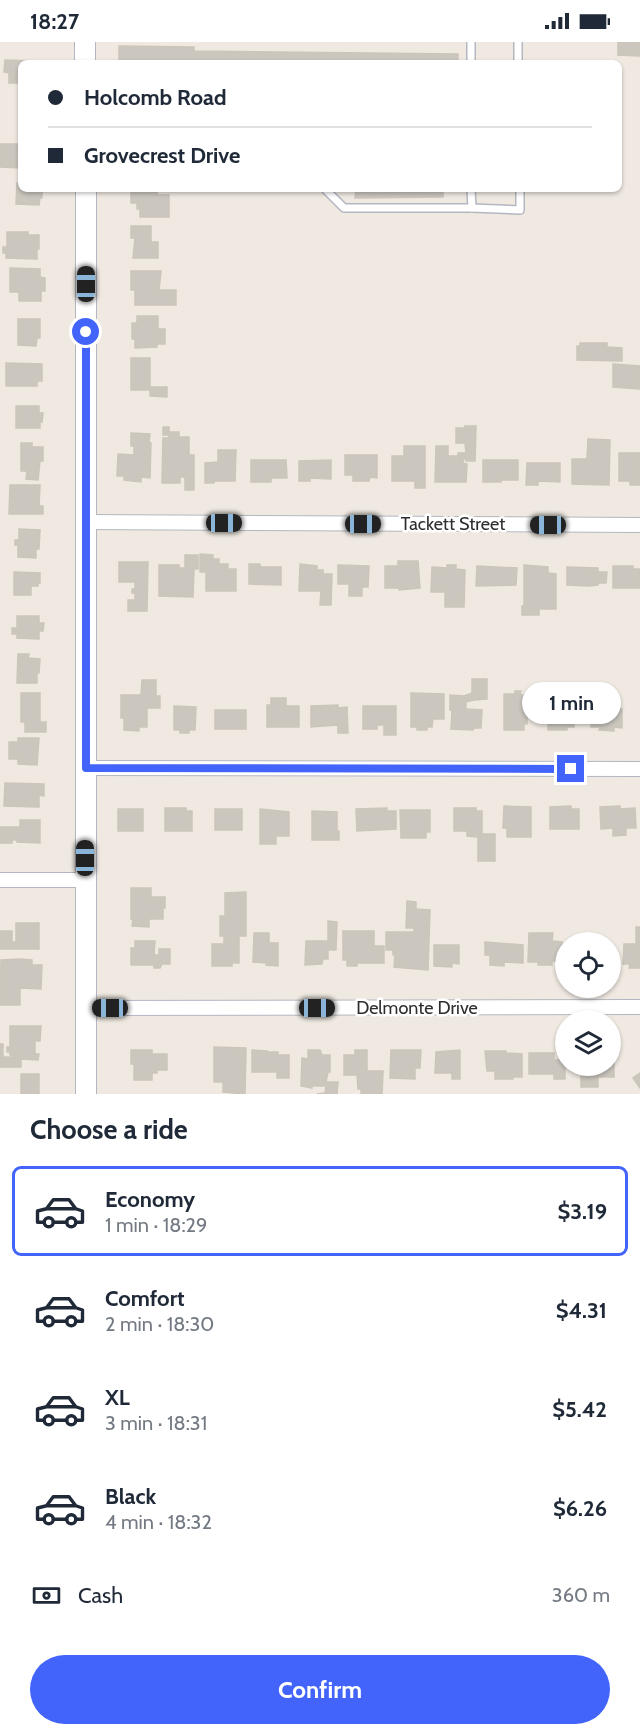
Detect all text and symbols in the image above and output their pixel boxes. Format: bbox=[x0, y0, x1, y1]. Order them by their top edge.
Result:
text: 18:27 bbox=[30, 8, 79, 35]
text: Holcomb Road bbox=[84, 84, 226, 111]
text: Grovecrest Drive bbox=[84, 142, 240, 169]
car bbox=[77, 266, 95, 302]
route start bbox=[72, 318, 99, 345]
street label: Tackett Street bbox=[401, 513, 505, 535]
car bbox=[206, 514, 242, 532]
car bbox=[345, 515, 381, 533]
car bbox=[530, 516, 566, 534]
callout: 1 min bbox=[522, 682, 620, 724]
text: 1 min bbox=[549, 691, 594, 715]
route end bbox=[557, 755, 584, 782]
car bbox=[76, 840, 94, 876]
map controls bbox=[555, 932, 621, 1076]
button: locate bbox=[555, 932, 621, 998]
street label: Delmonte Drive bbox=[356, 997, 478, 1019]
car bbox=[92, 999, 128, 1017]
car bbox=[299, 999, 335, 1017]
button: layers bbox=[555, 1010, 621, 1076]
text: Choose a ride bbox=[30, 1113, 188, 1146]
icon: car bbox=[33, 1184, 87, 1238]
text: Economy bbox=[105, 1186, 195, 1213]
text: $3.19 bbox=[557, 1198, 607, 1225]
text: 1 min · 18:29 bbox=[105, 1213, 207, 1237]
icon: car bbox=[33, 1283, 87, 1337]
text: Comfort bbox=[105, 1285, 184, 1312]
text: $4.31 bbox=[556, 1297, 607, 1324]
text: 2 min · 18:30 bbox=[105, 1312, 214, 1336]
icon: car bbox=[33, 1382, 87, 1436]
text: XL bbox=[105, 1384, 130, 1411]
text: $5.42 bbox=[552, 1396, 607, 1423]
text: 3 min · 18:31 bbox=[105, 1411, 207, 1435]
icon: car bbox=[33, 1481, 87, 1535]
text: Black bbox=[105, 1483, 156, 1510]
text: $6.26 bbox=[553, 1495, 607, 1522]
text: 4 min · 18:32 bbox=[105, 1510, 212, 1534]
icon: cash bbox=[30, 1579, 63, 1612]
text: Cash bbox=[78, 1582, 123, 1609]
text: 360 m bbox=[552, 1583, 610, 1607]
button: Confirm bbox=[30, 1655, 610, 1724]

